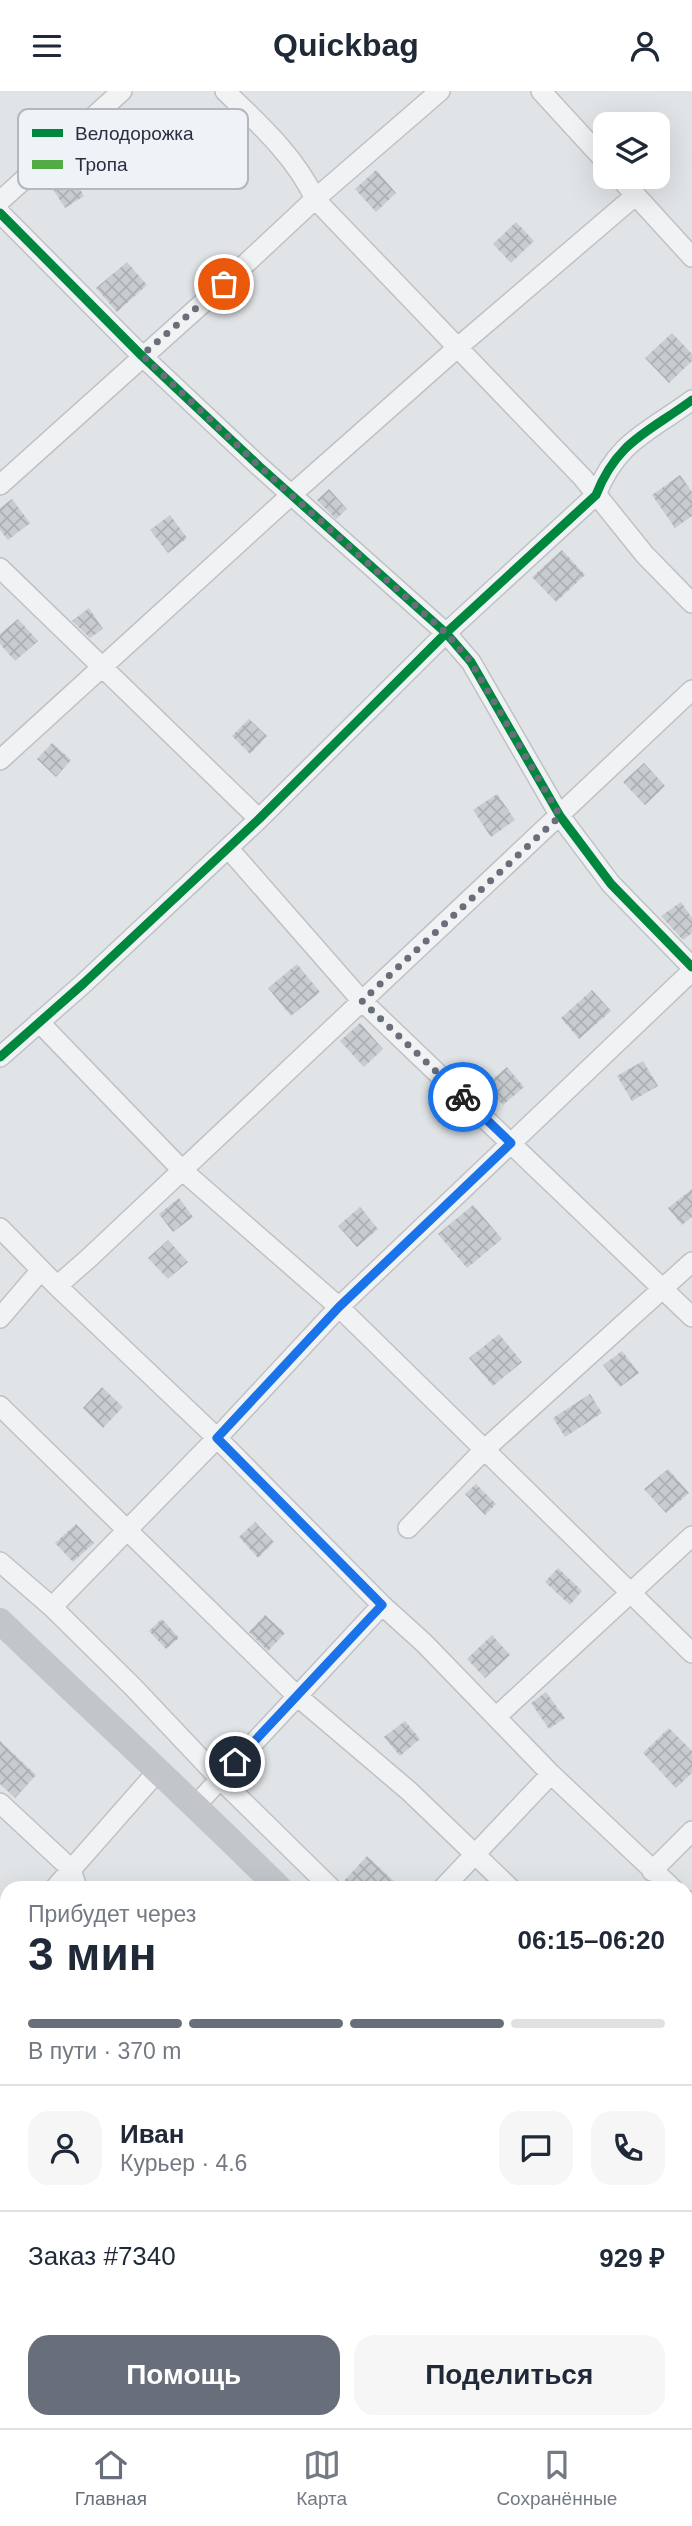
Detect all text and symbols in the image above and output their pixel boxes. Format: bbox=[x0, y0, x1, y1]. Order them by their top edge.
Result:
icon: menu bbox=[28, 27, 66, 65]
text: Quickbag bbox=[273, 27, 419, 63]
icon: person bbox=[626, 27, 664, 65]
legend bbox=[18, 109, 248, 189]
map controls bbox=[593, 112, 670, 189]
button: layers bbox=[593, 112, 670, 189]
text: Велодорожка bbox=[75, 123, 194, 144]
text: Тропа bbox=[75, 154, 128, 175]
pin bbox=[194, 254, 254, 314]
icon: bag bbox=[205, 265, 243, 303]
courier bbox=[428, 1062, 498, 1132]
icon: bike bbox=[444, 1078, 482, 1116]
pin bbox=[205, 1732, 265, 1792]
icon: home bbox=[216, 1743, 254, 1781]
text: Прибудет через bbox=[28, 1901, 196, 1927]
text: 06:15–06:20 bbox=[518, 1925, 665, 1955]
text: 3 мин bbox=[28, 1928, 156, 1980]
text: В пути · 370 m bbox=[28, 2038, 181, 2064]
button: person bbox=[28, 2111, 102, 2185]
button: chat bbox=[499, 2111, 573, 2185]
button: phone bbox=[591, 2111, 665, 2185]
text: Иван bbox=[120, 2119, 185, 2149]
text: Курьер · 4.6 bbox=[120, 2150, 247, 2176]
text: Заказ #7340 bbox=[28, 2241, 176, 2271]
text: 929 ₽ bbox=[599, 2243, 665, 2273]
button: Помощь bbox=[28, 2335, 340, 2415]
button: Поделиться bbox=[354, 2335, 665, 2415]
tab: Главная bbox=[75, 2446, 147, 2510]
tab: Карта bbox=[296, 2446, 347, 2510]
tab: Сохранённые bbox=[496, 2446, 617, 2510]

